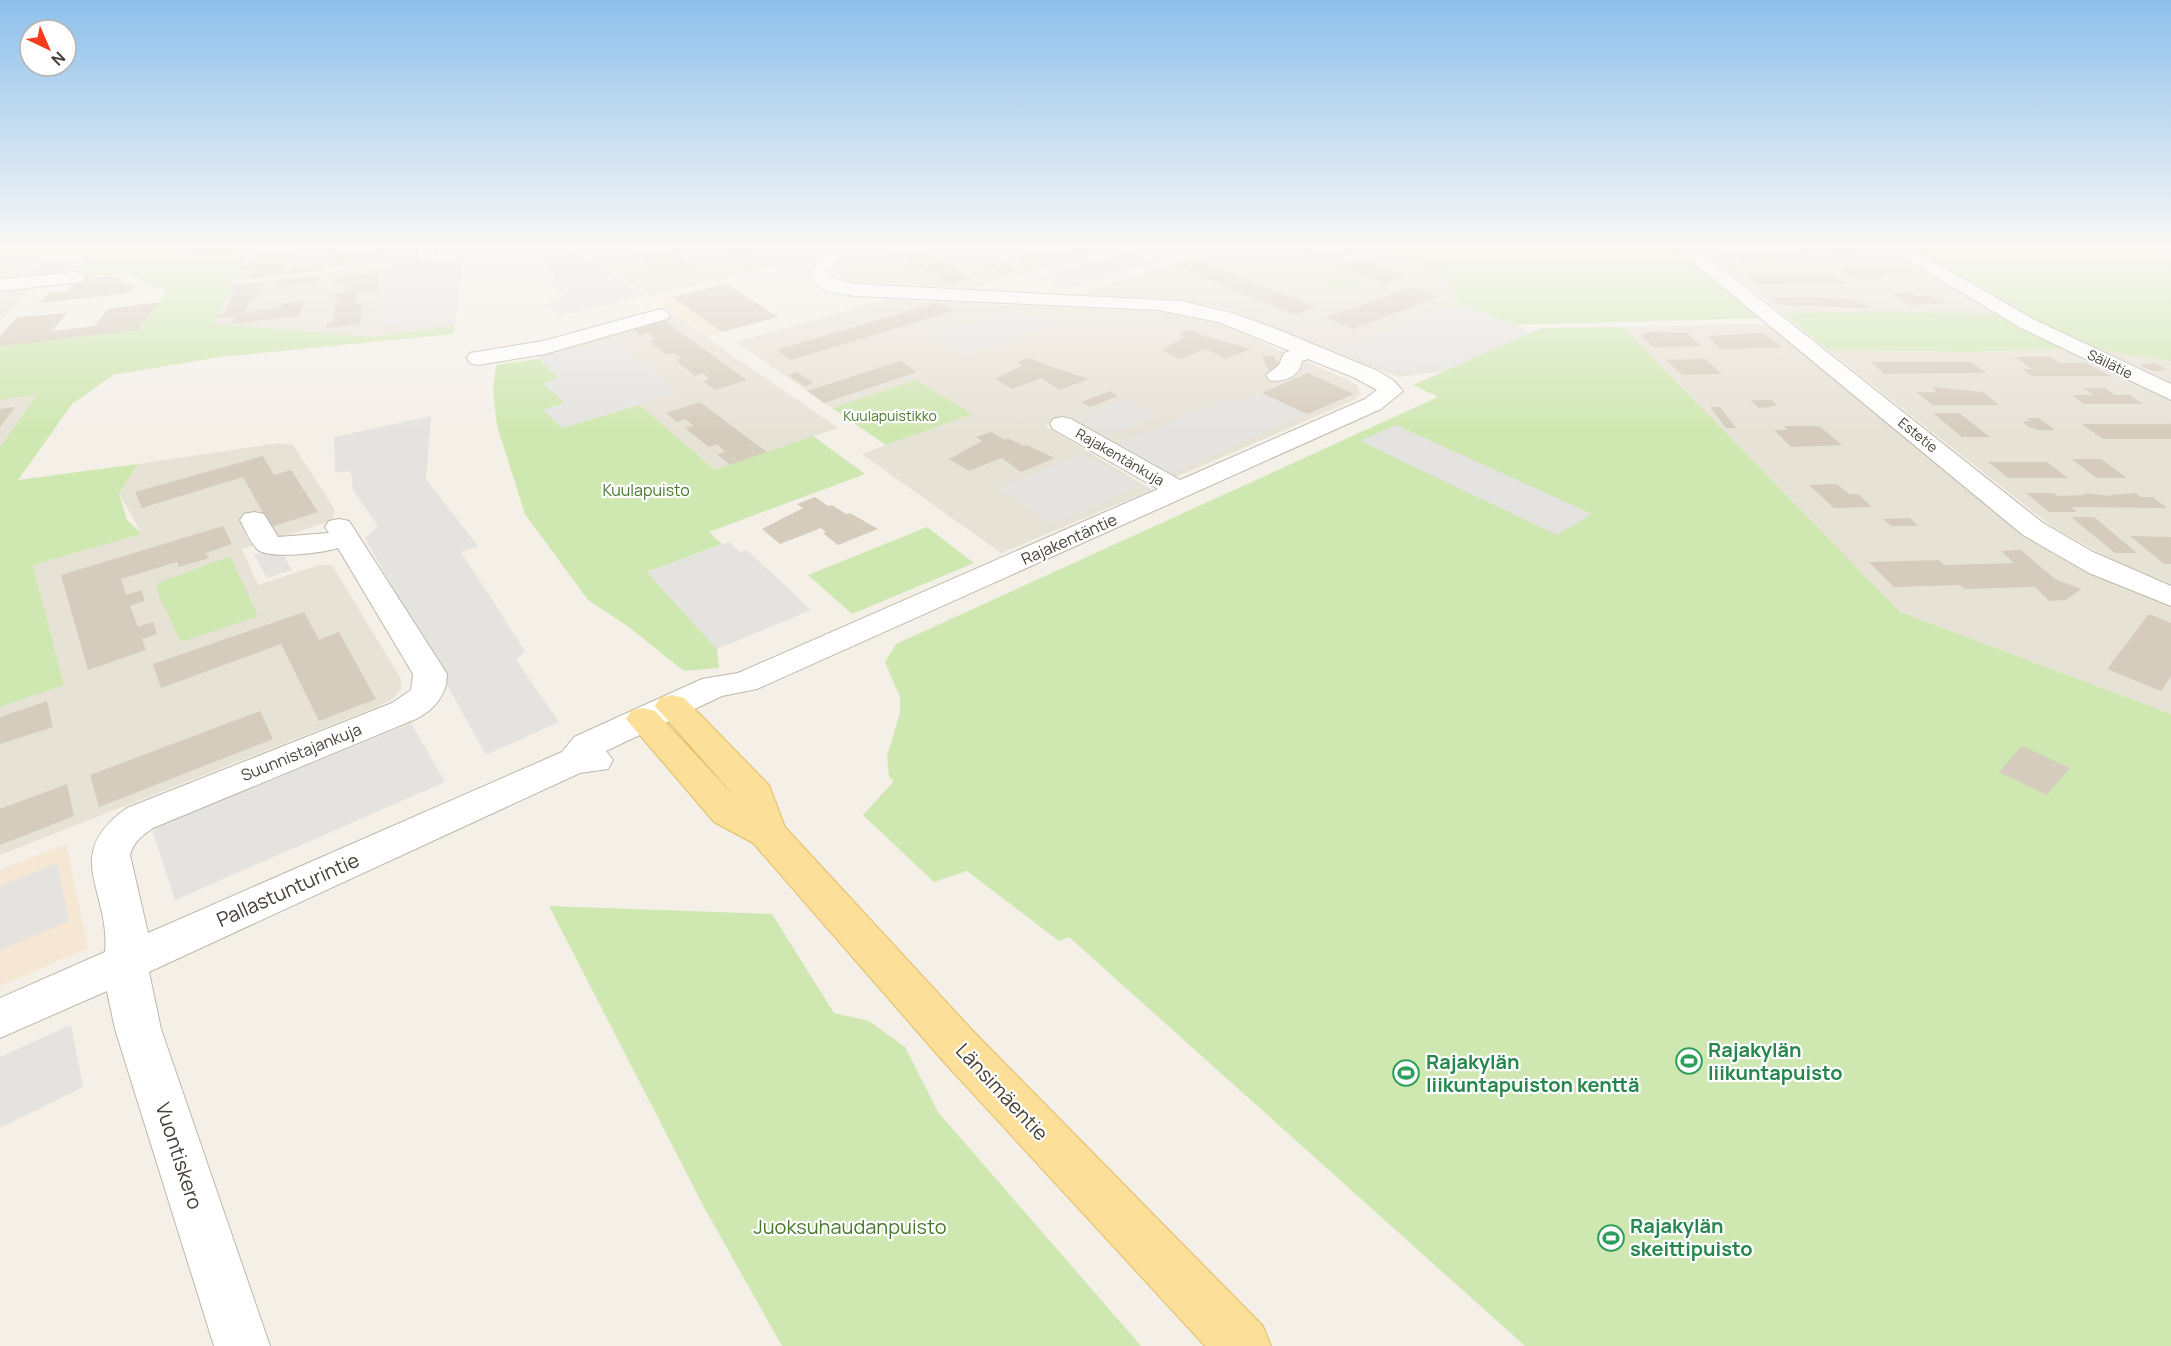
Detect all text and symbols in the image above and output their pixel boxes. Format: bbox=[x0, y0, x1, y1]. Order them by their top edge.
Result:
north arrow bbox=[18, 18, 78, 78]
text: N bbox=[47, 47, 70, 71]
street label: Säilätie bbox=[2085, 345, 2136, 383]
park label: Kuulapuistikko bbox=[843, 406, 937, 425]
street label: Estetie bbox=[1894, 413, 1942, 456]
street label: Rajakentänkuja bbox=[1073, 424, 1168, 490]
park label: Kuulapuisto bbox=[602, 479, 690, 501]
street label: Rajakentäntie bbox=[1018, 508, 1120, 570]
street label: Suunnistajankuja bbox=[238, 718, 364, 786]
street label: Pallastunturintie bbox=[212, 846, 363, 933]
place label: Rajakylän liikuntapuisto bbox=[1708, 1036, 1843, 1086]
street label: Länsimäentie bbox=[950, 1037, 1055, 1146]
sports icon: Rajakylän liikuntapuisto bbox=[1674, 1046, 1704, 1076]
place label: Rajakylän liikuntapuiston kenttä bbox=[1426, 1048, 1640, 1098]
sports icon: Rajakylän liikuntapuiston kenttä bbox=[1391, 1058, 1421, 1088]
street label: Vuontiskero bbox=[150, 1099, 209, 1213]
place label: Rajakylän skeittipuisto bbox=[1630, 1212, 1753, 1262]
park label: Juoksuhaudanpuisto bbox=[753, 1213, 947, 1240]
sports icon: Rajakylän skeittipuisto bbox=[1596, 1223, 1626, 1253]

